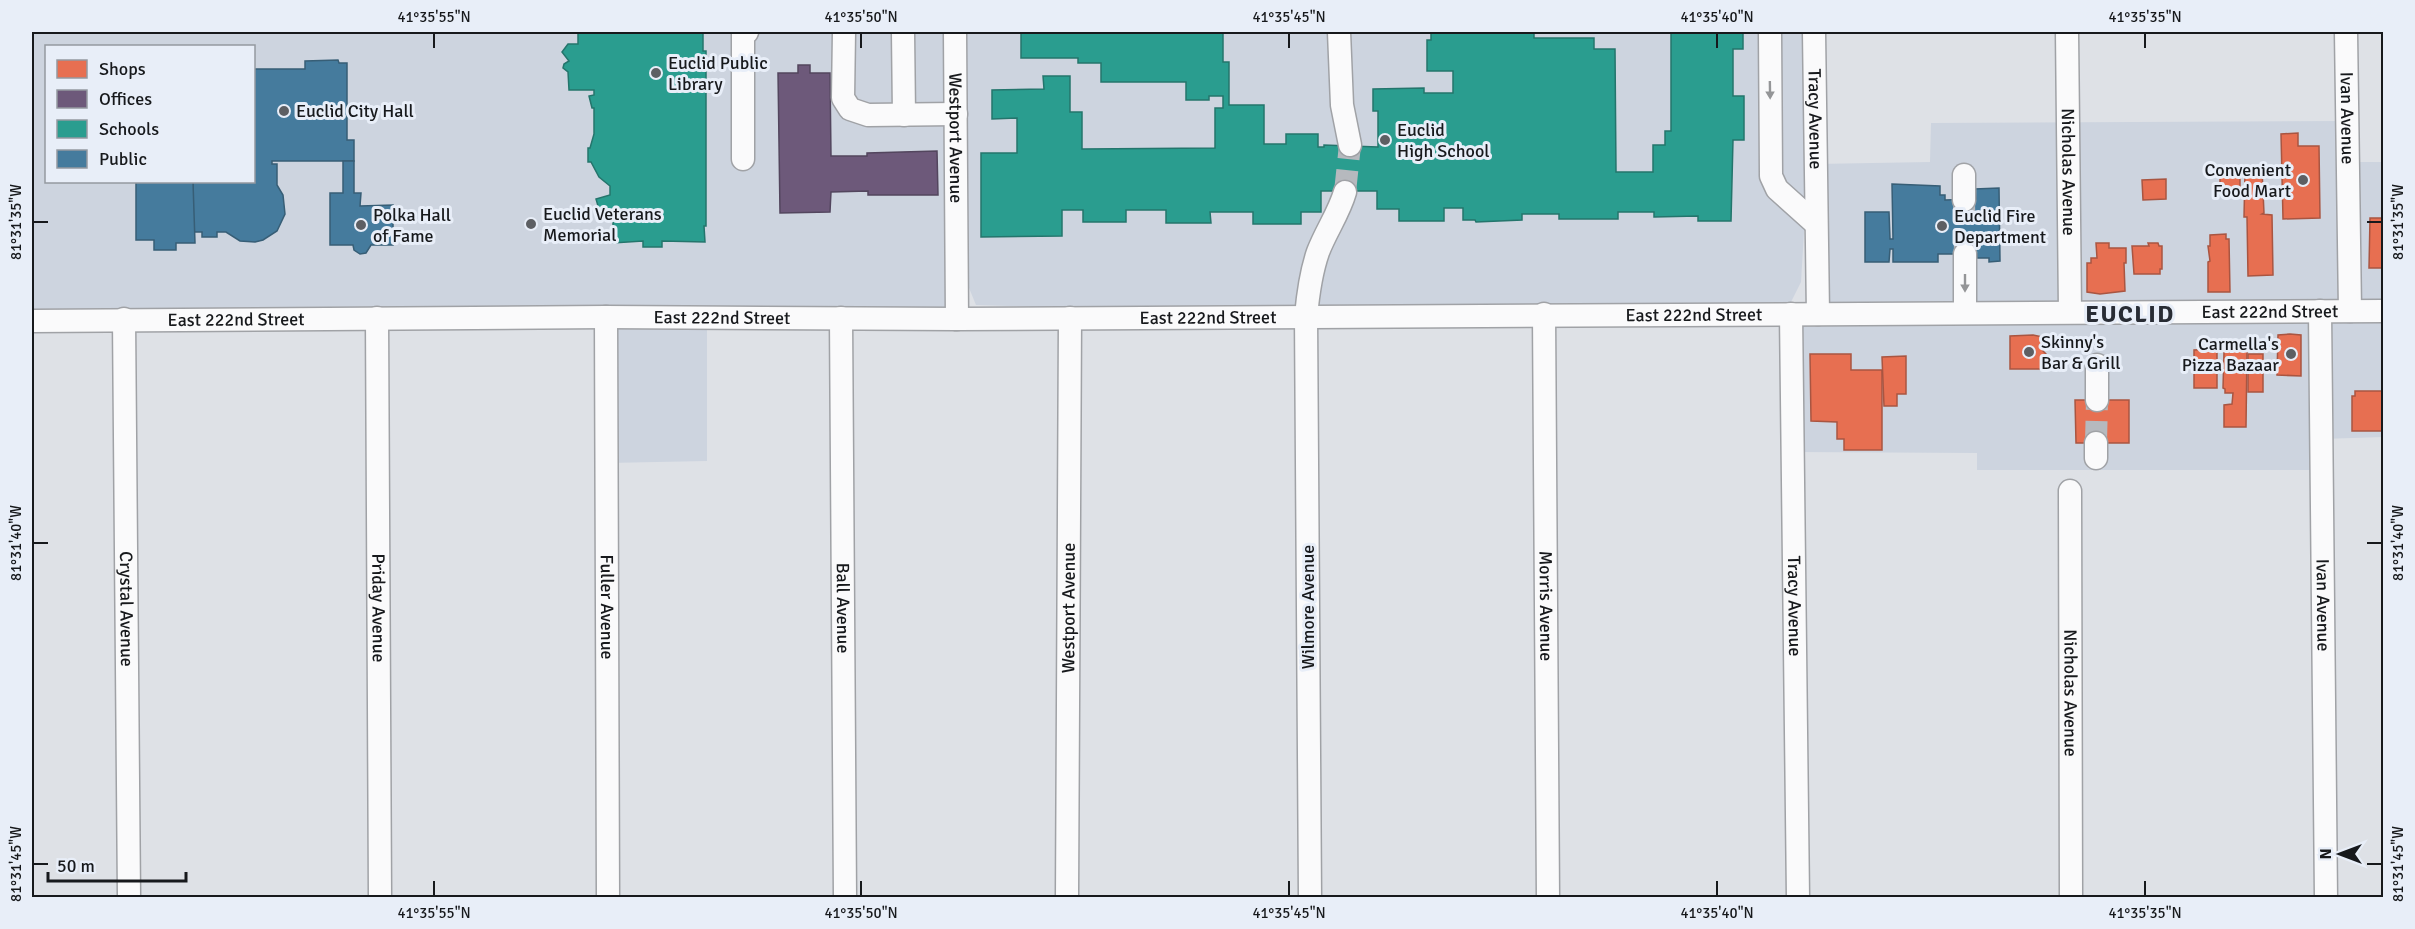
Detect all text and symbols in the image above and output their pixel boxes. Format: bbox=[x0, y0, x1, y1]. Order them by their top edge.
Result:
text: 41°35'55"N bbox=[397, 8, 471, 26]
text: 41°35'50"N bbox=[824, 8, 898, 26]
text: 41°35'45"N bbox=[1252, 8, 1326, 26]
text: 41°35'40"N bbox=[1680, 8, 1754, 26]
text: 41°35'35"N bbox=[2108, 8, 2182, 26]
legend bbox=[45, 45, 255, 183]
place label: Euclid Public Library bbox=[668, 52, 768, 95]
text: Shops bbox=[99, 58, 146, 80]
marker: Euclid Public Library bbox=[649, 66, 663, 80]
street label: Tracy Avenue bbox=[1804, 68, 1827, 170]
street label: Ivan Avenue bbox=[2336, 71, 2359, 165]
street label: Westport Avenue bbox=[944, 73, 967, 203]
one-way arrow bbox=[1766, 80, 1775, 99]
text: Offices bbox=[99, 88, 152, 110]
place label: Euclid City Hall bbox=[296, 100, 414, 122]
marker: Euclid City Hall bbox=[277, 104, 291, 118]
street label: Nicholas Avenue bbox=[2057, 108, 2080, 236]
text: Schools bbox=[99, 118, 159, 140]
place label: Euclid High School bbox=[1397, 119, 1490, 162]
marker: Euclid High School bbox=[1378, 133, 1392, 147]
text: Public bbox=[99, 148, 147, 170]
place label: Convenient Food Mart bbox=[2205, 159, 2291, 202]
marker: Convenient Food Mart bbox=[2296, 173, 2310, 187]
text: 81°31'35"W bbox=[7, 184, 25, 260]
text: 81°31'35"W bbox=[2389, 184, 2407, 260]
place label: Euclid Veterans Memorial bbox=[543, 203, 662, 246]
place label: Polka Hall of Fame bbox=[373, 204, 451, 247]
place label: Euclid Fire Department bbox=[1954, 205, 2046, 248]
marker: Euclid Veterans Memorial bbox=[524, 217, 538, 231]
marker: Polka Hall of Fame bbox=[354, 218, 368, 232]
marker: Euclid Fire Department bbox=[1935, 219, 1949, 233]
one-way arrow bbox=[1960, 273, 1970, 292]
district label: EUCLID bbox=[2085, 299, 2175, 329]
street label: East 222nd Street bbox=[2201, 300, 2338, 323]
street label: East 222nd Street bbox=[1625, 303, 1762, 326]
street label: East 222nd Street bbox=[653, 306, 790, 329]
street label: East 222nd Street bbox=[1139, 306, 1276, 329]
street label: East 222nd Street bbox=[167, 308, 305, 331]
place label: Skinny's Bar & Grill bbox=[2041, 331, 2121, 374]
place label: Carmella's Pizza Bazaar bbox=[2182, 333, 2279, 376]
marker: Skinny's Bar & Grill bbox=[2022, 345, 2036, 359]
marker: Carmella's Pizza Bazaar bbox=[2284, 347, 2298, 361]
text: 81°31'40"W bbox=[7, 505, 25, 581]
text: 81°31'40"W bbox=[2389, 505, 2407, 581]
street label: Westport Avenue bbox=[1057, 543, 1080, 673]
street label: Wilmore Avenue bbox=[1297, 545, 1319, 669]
street label: Crystal Avenue bbox=[115, 551, 138, 667]
street label: Morris Avenue bbox=[1535, 551, 1557, 661]
street label: Priday Avenue bbox=[367, 553, 390, 663]
street label: Fuller Avenue bbox=[596, 554, 618, 660]
street label: Tracy Avenue bbox=[1783, 555, 1806, 657]
street label: Ivan Avenue bbox=[2312, 558, 2334, 651]
street label: Ball Avenue bbox=[832, 563, 854, 653]
street label: Nicholas Avenue bbox=[2059, 629, 2082, 757]
north arrow bbox=[2310, 824, 2370, 884]
text: 81°31'45"W bbox=[7, 826, 25, 902]
text: 81°31'45"W bbox=[2389, 826, 2407, 902]
scale bar bbox=[48, 845, 186, 883]
text: N bbox=[2316, 848, 2336, 860]
text: 50 m bbox=[57, 855, 95, 877]
text: 41°35'55"N bbox=[397, 904, 471, 922]
text: 41°35'50"N bbox=[824, 904, 898, 922]
text: 41°35'45"N bbox=[1252, 904, 1326, 922]
text: 41°35'40"N bbox=[1680, 904, 1754, 922]
text: 41°35'35"N bbox=[2108, 904, 2182, 922]

